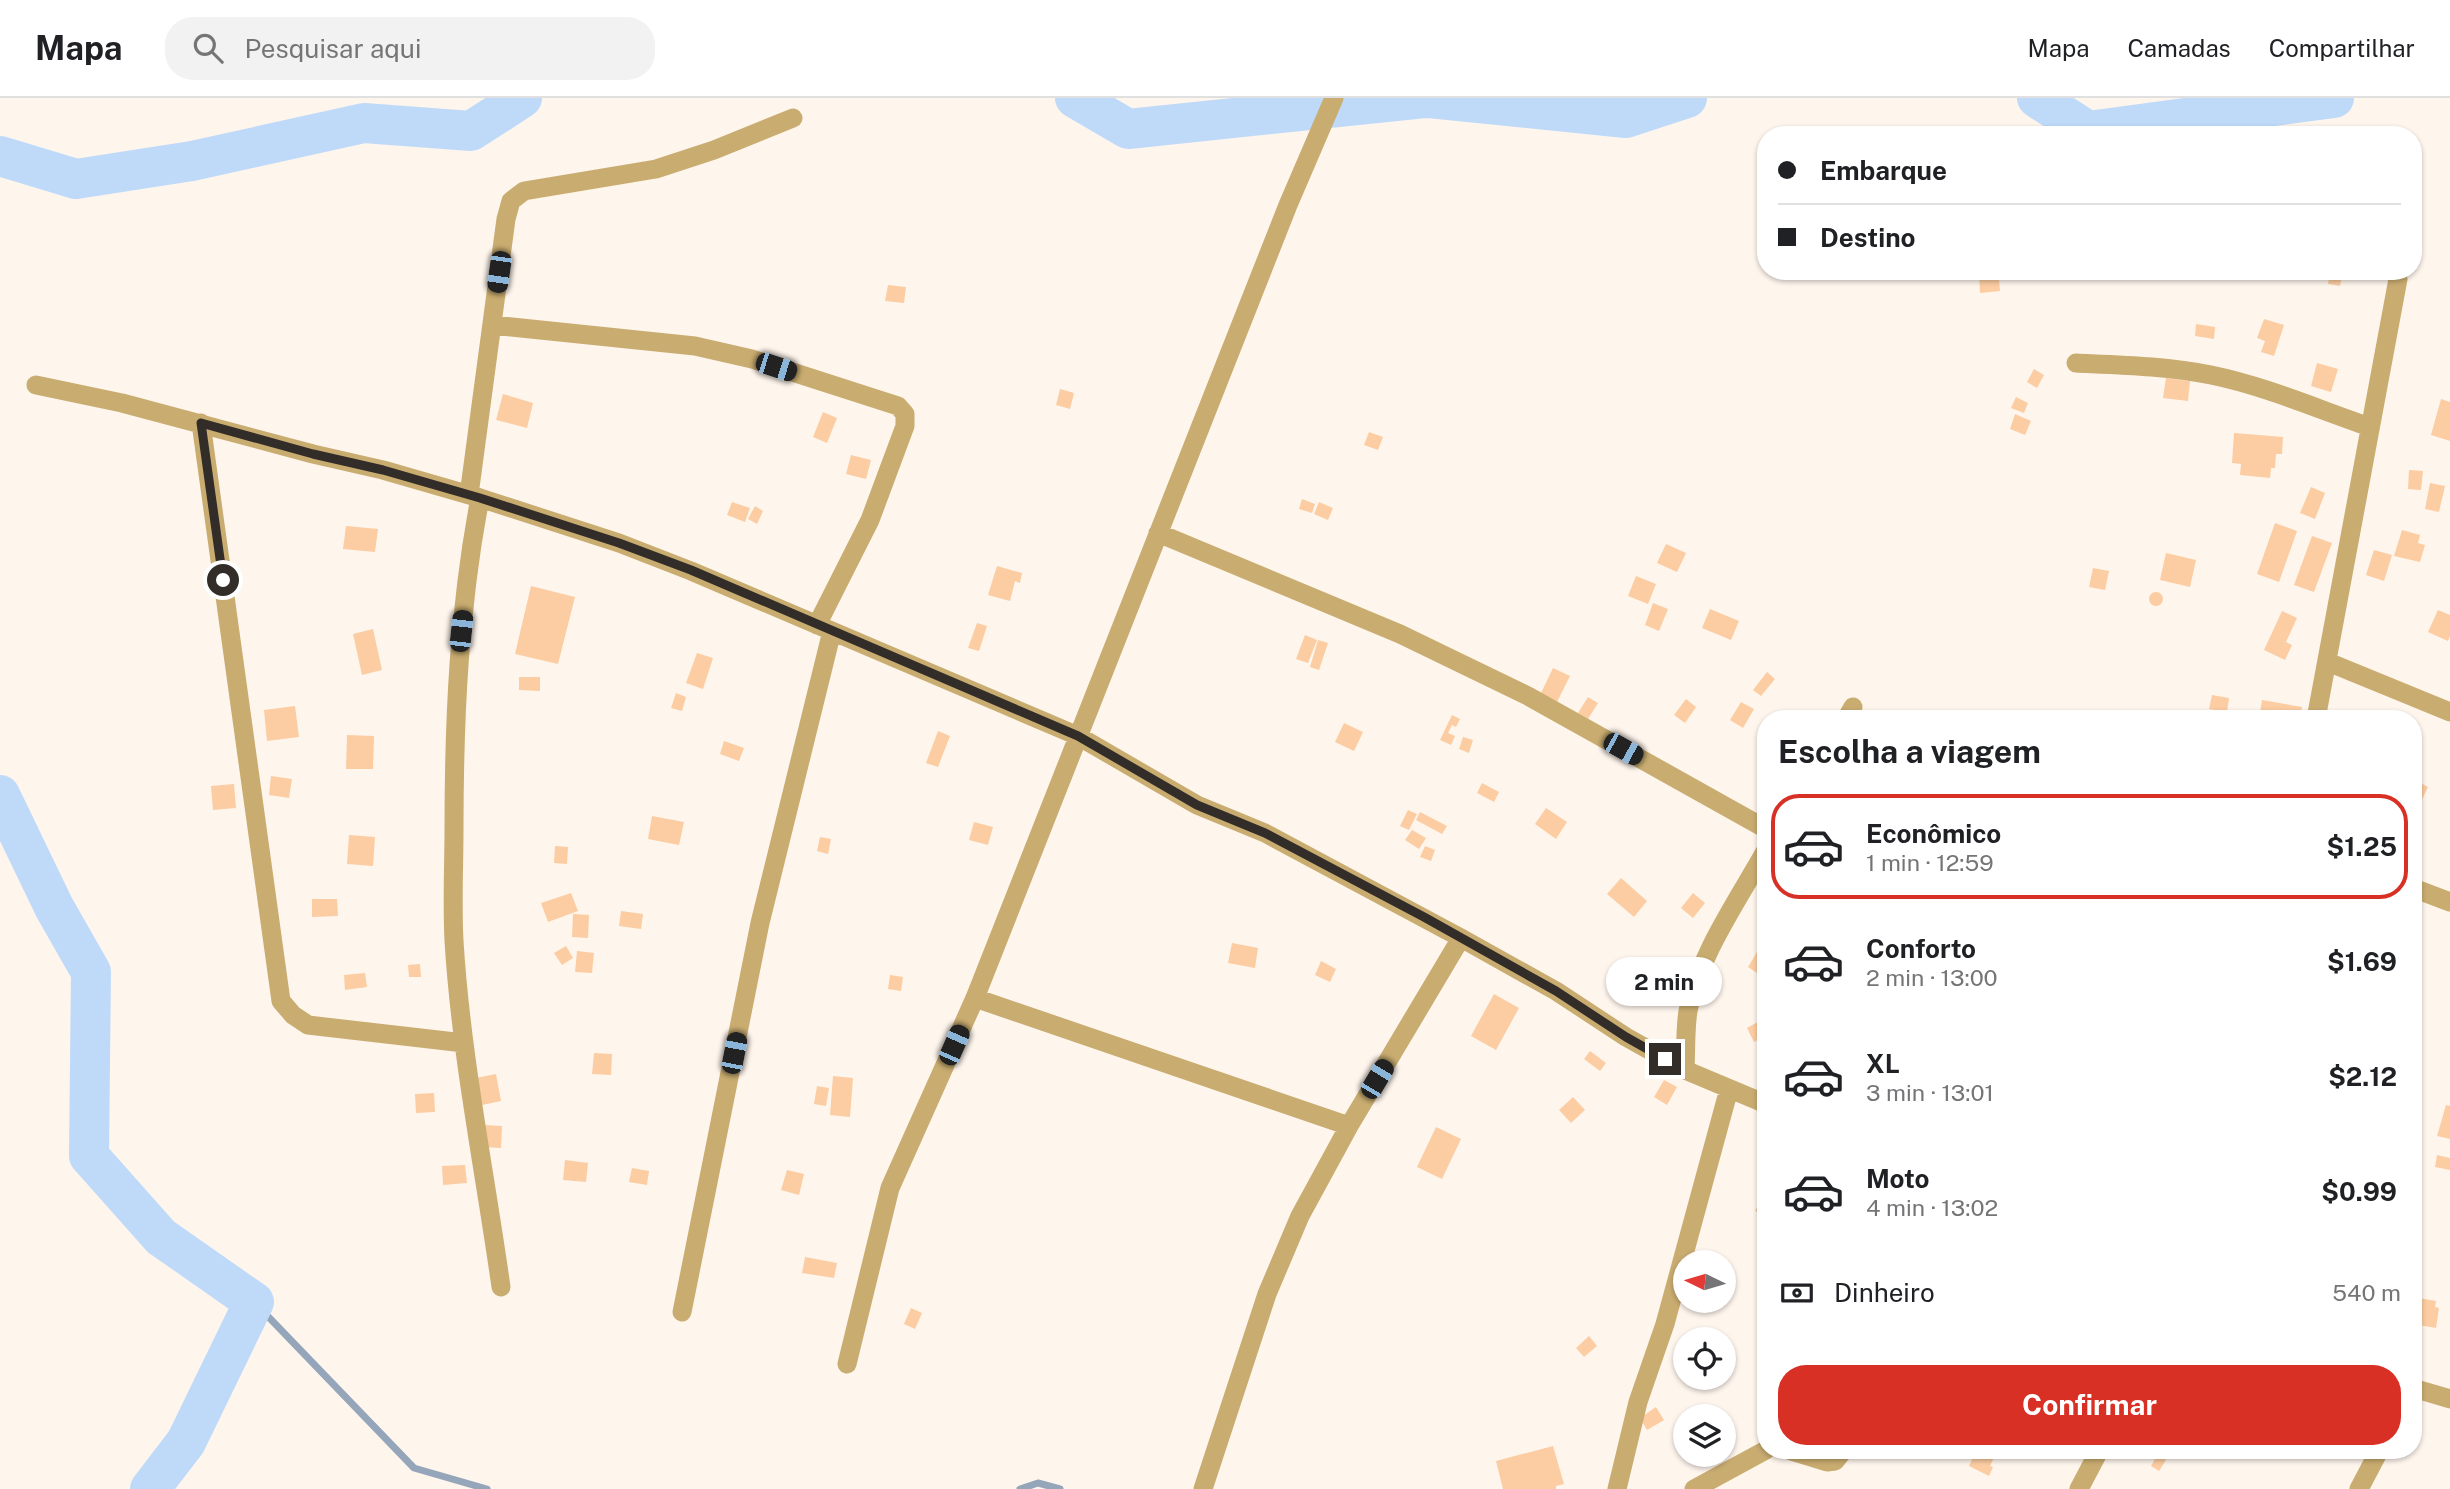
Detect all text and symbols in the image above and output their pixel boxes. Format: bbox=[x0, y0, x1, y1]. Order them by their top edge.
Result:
search box bbox=[165, 17, 655, 80]
text: Mapa bbox=[35, 29, 123, 67]
icon: search bbox=[189, 29, 227, 67]
text: Pesquisar aqui bbox=[245, 33, 421, 64]
text: Mapa bbox=[2028, 34, 2089, 62]
text: Camadas bbox=[2127, 34, 2231, 62]
text: Compartilhar bbox=[2269, 34, 2415, 62]
text: Embarque bbox=[1820, 155, 1947, 186]
text: Destino bbox=[1820, 222, 1916, 253]
car bbox=[486, 250, 513, 294]
car bbox=[753, 351, 800, 383]
route start bbox=[207, 564, 239, 596]
car bbox=[449, 609, 474, 653]
car bbox=[1600, 730, 1647, 768]
text: Escolha a viagem bbox=[1778, 733, 2041, 770]
icon: car bbox=[1782, 815, 1845, 878]
text: Econômico bbox=[1866, 818, 2001, 849]
text: $1.25 bbox=[2327, 831, 2397, 862]
text: 1 min · 12:59 bbox=[1866, 849, 1994, 876]
icon: car bbox=[1782, 930, 1845, 993]
text: Conforto bbox=[1866, 933, 1976, 964]
text: $1.69 bbox=[2327, 946, 2397, 977]
callout: 2 min bbox=[1607, 958, 1723, 1006]
text: 2 min · 13:00 bbox=[1866, 964, 1998, 991]
text: 2 min bbox=[1634, 968, 1694, 995]
car bbox=[936, 1022, 973, 1068]
car bbox=[720, 1030, 749, 1076]
route end bbox=[1649, 1043, 1681, 1075]
icon: car bbox=[1782, 1045, 1845, 1108]
text: XL bbox=[1866, 1048, 1900, 1079]
car bbox=[1358, 1056, 1397, 1102]
text: $2.12 bbox=[2328, 1061, 2397, 1092]
text: 3 min · 13:01 bbox=[1866, 1079, 1994, 1106]
icon: car bbox=[1782, 1160, 1845, 1223]
text: Moto bbox=[1866, 1163, 1929, 1194]
text: $0.99 bbox=[2321, 1176, 2397, 1207]
text: 4 min · 13:02 bbox=[1866, 1194, 1998, 1221]
north arrow bbox=[1673, 1250, 1736, 1312]
map controls bbox=[1673, 1250, 1736, 1467]
icon: cash bbox=[1778, 1274, 1816, 1312]
text: Dinheiro bbox=[1834, 1277, 1935, 1308]
text: 540 m bbox=[2332, 1279, 2401, 1306]
button: locate bbox=[1673, 1327, 1736, 1390]
button: Confirmar bbox=[1778, 1365, 2401, 1445]
button: layers bbox=[1673, 1404, 1736, 1467]

